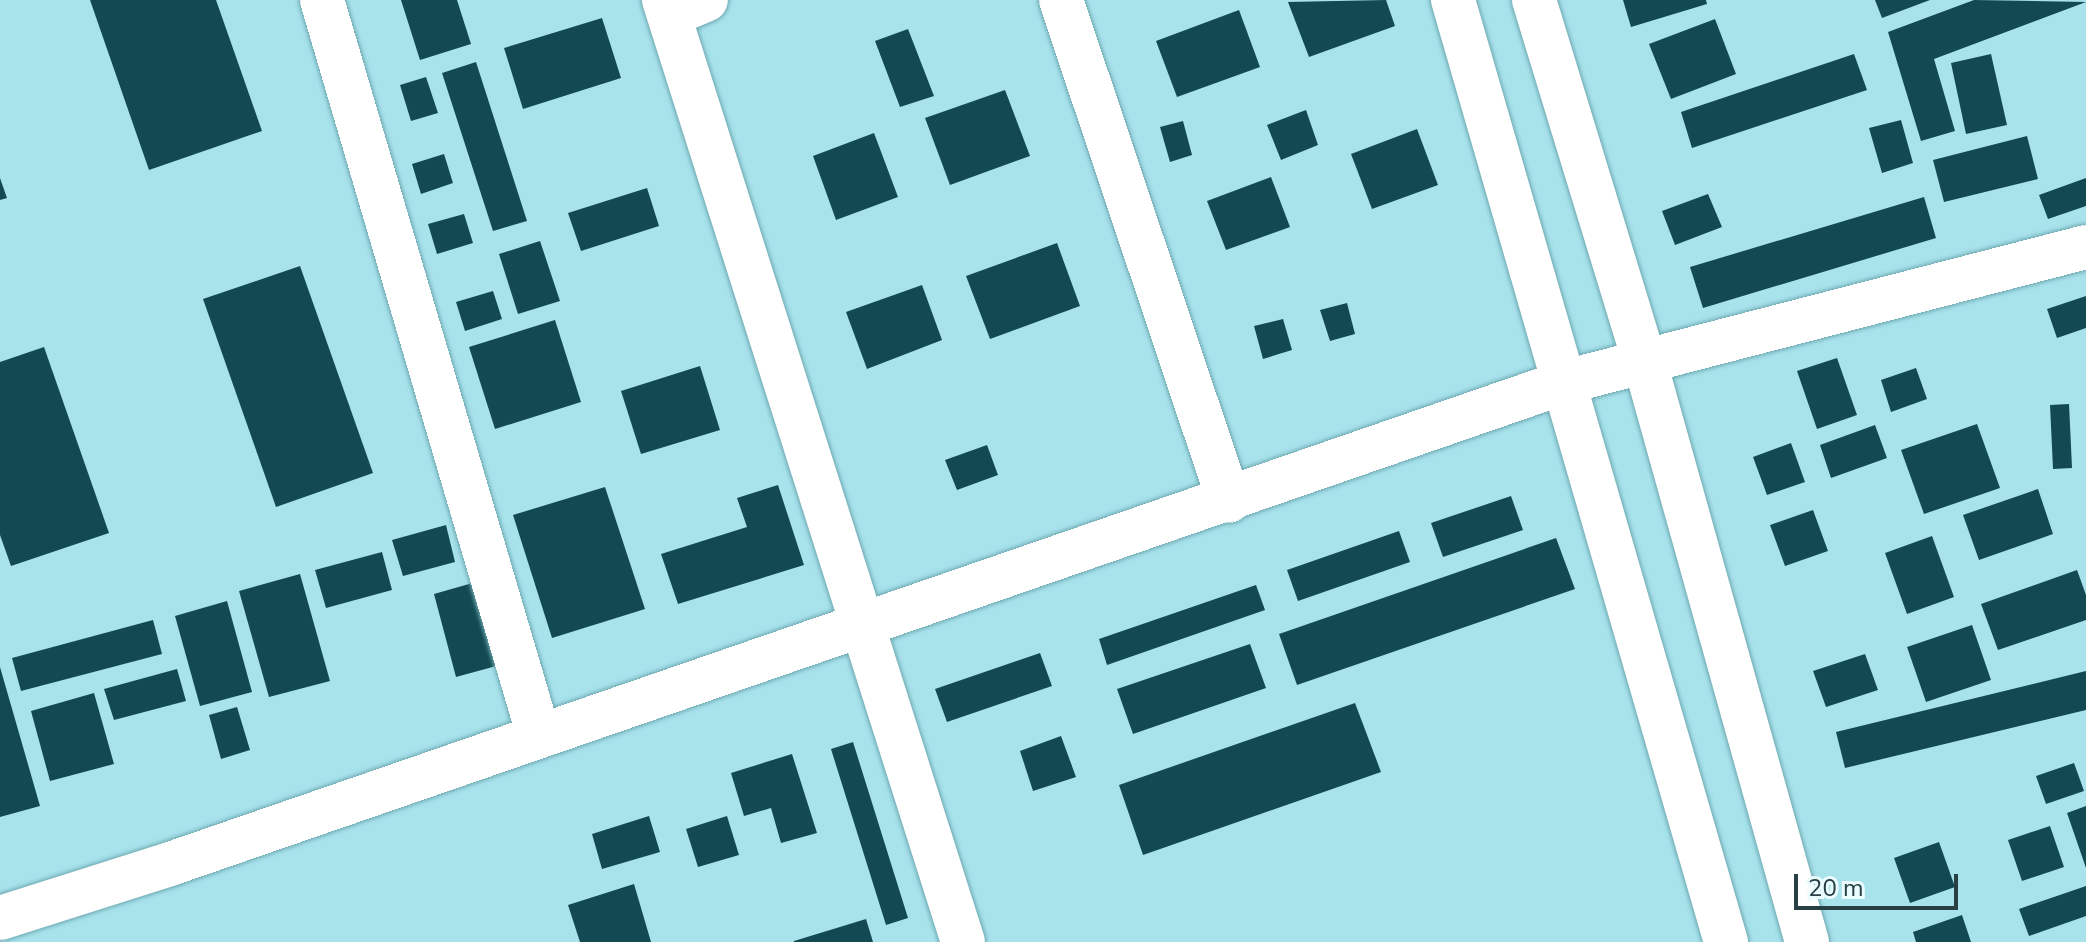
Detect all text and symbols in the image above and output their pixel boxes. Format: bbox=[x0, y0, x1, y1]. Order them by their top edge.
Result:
scale bar bbox=[1798, 858, 1962, 908]
text: 20 m bbox=[1808, 872, 1864, 904]

